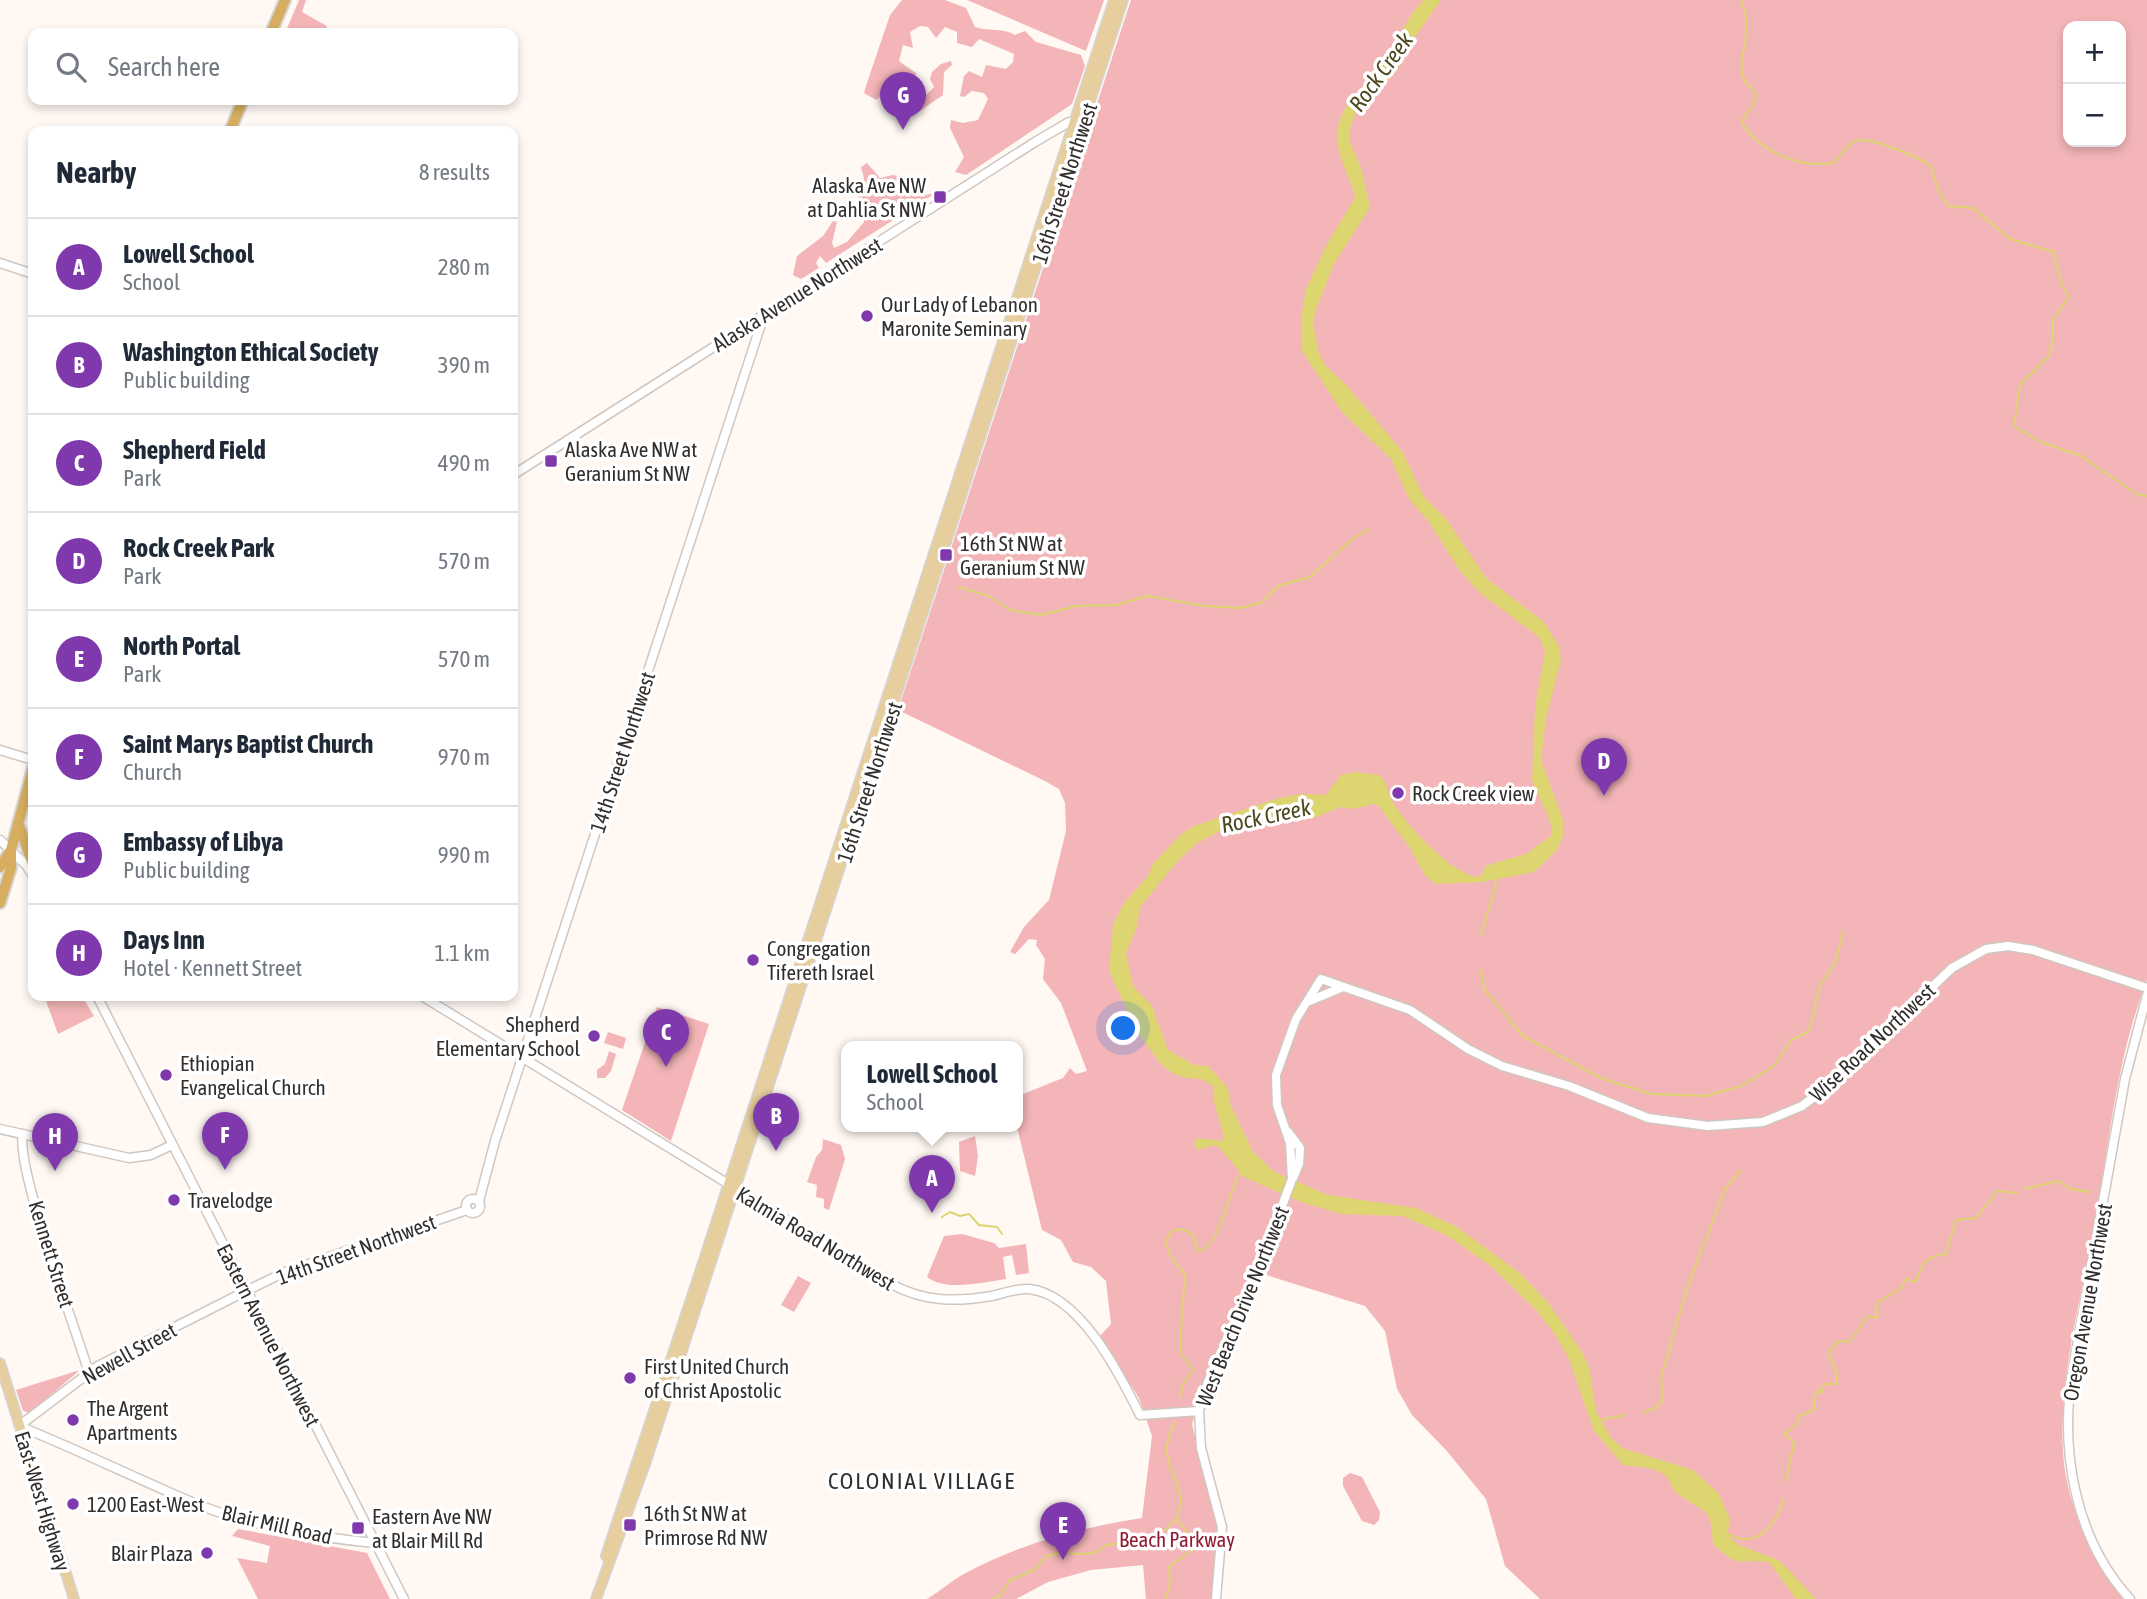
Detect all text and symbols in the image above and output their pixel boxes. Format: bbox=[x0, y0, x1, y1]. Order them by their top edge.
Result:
map controls bbox=[2063, 21, 2126, 147]
button: + bbox=[2063, 21, 2126, 84]
water label: Rock Creek bbox=[1344, 27, 1419, 116]
search box bbox=[28, 28, 518, 105]
icon: search bbox=[52, 48, 90, 86]
text: Search here bbox=[108, 52, 220, 82]
pin: G bbox=[880, 72, 926, 130]
button: − bbox=[2063, 84, 2126, 147]
street label: 16th Street Northwest bbox=[1027, 100, 1101, 266]
text: Nearby bbox=[56, 155, 136, 189]
text: 8 results bbox=[419, 159, 490, 185]
place label: Alaska Ave NW at Dahlia St NW bbox=[807, 173, 927, 221]
marker: Alaska Ave NW at Dahlia St NW bbox=[932, 189, 948, 205]
street label: Alaska Avenue Northwest bbox=[708, 232, 886, 356]
text: Lowell School bbox=[123, 239, 254, 269]
text: A bbox=[73, 254, 85, 280]
text: 280 m bbox=[438, 254, 490, 280]
text: School bbox=[123, 269, 180, 295]
place label: Our Lady of Lebanon Maronite Seminary bbox=[881, 292, 1038, 340]
marker: Our Lady of Lebanon Maronite Seminary bbox=[859, 308, 875, 324]
text: Washington Ethical Society bbox=[123, 337, 378, 367]
text: B bbox=[74, 352, 84, 378]
text: 390 m bbox=[438, 352, 490, 378]
text: Public building bbox=[123, 367, 250, 393]
text: Shepherd Field bbox=[123, 435, 266, 465]
place label: Alaska Ave NW at Geranium St NW bbox=[565, 437, 697, 485]
text: C bbox=[74, 450, 84, 476]
text: 490 m bbox=[438, 450, 490, 476]
marker: Alaska Ave NW at Geranium St NW bbox=[543, 453, 559, 469]
text: Park bbox=[123, 465, 161, 491]
place label: 16th St NW at Geranium St NW bbox=[960, 531, 1085, 579]
text: Rock Creek Park bbox=[123, 533, 274, 563]
marker: 16th St NW at Geranium St NW bbox=[938, 547, 954, 563]
text: D bbox=[73, 548, 85, 574]
text: 570 m bbox=[438, 548, 490, 574]
text: Park bbox=[123, 563, 161, 589]
text: North Portal bbox=[123, 631, 240, 661]
text: E bbox=[74, 646, 84, 672]
text: 570 m bbox=[438, 646, 490, 672]
text: Park bbox=[123, 661, 161, 687]
street label: 14th Street Northwest bbox=[585, 669, 659, 835]
street label: 16th Street Northwest bbox=[832, 699, 906, 865]
text: Saint Marys Baptist Church bbox=[123, 729, 373, 759]
pin: D bbox=[1581, 738, 1627, 796]
text: F bbox=[74, 744, 84, 770]
text: 970 m bbox=[438, 744, 490, 770]
text: Church bbox=[123, 759, 182, 785]
place label: Rock Creek view bbox=[1412, 781, 1535, 805]
marker: Rock Creek view bbox=[1390, 785, 1406, 801]
water label: Rock Creek bbox=[1219, 794, 1314, 838]
text: Embassy of Libya bbox=[123, 827, 283, 857]
text: G bbox=[73, 842, 85, 868]
text: 990 m bbox=[438, 842, 490, 868]
text: Public building bbox=[123, 857, 250, 883]
text: Days Inn bbox=[123, 925, 205, 955]
place label: Congregation Tifereth Israel bbox=[767, 936, 875, 984]
text: H bbox=[72, 940, 86, 966]
text: 1.1 km bbox=[434, 940, 490, 966]
marker: Congregation Tifereth Israel bbox=[745, 952, 761, 968]
text: Hotel · Kennett Street bbox=[123, 955, 302, 981]
street label: Wise Road Northwest bbox=[1804, 978, 1940, 1106]
pin: C bbox=[643, 1009, 689, 1067]
your location bbox=[1106, 1011, 1140, 1045]
place label: Shepherd Elementary School bbox=[436, 1012, 580, 1060]
marker: Shepherd Elementary School bbox=[586, 1028, 602, 1044]
popup bbox=[841, 1041, 1023, 1132]
place label: Ethiopian Evangelical Church bbox=[180, 1051, 326, 1099]
text: Lowell School bbox=[867, 1059, 997, 1089]
marker: Ethiopian Evangelical Church bbox=[158, 1067, 174, 1083]
text: School bbox=[867, 1089, 924, 1115]
pin: B bbox=[753, 1093, 799, 1151]
pin: F bbox=[202, 1112, 248, 1170]
pin: H bbox=[32, 1113, 78, 1171]
pin: A bbox=[909, 1155, 955, 1213]
street label: Kalmia Road Northwest bbox=[732, 1181, 900, 1295]
place label: Travelodge bbox=[188, 1188, 273, 1212]
marker: Travelodge bbox=[166, 1192, 182, 1208]
street label: Kennett Street bbox=[24, 1198, 80, 1310]
street label: Oregon Avenue Northwest bbox=[2058, 1201, 2116, 1403]
street label: West Beach Drive Northwest bbox=[1191, 1202, 1293, 1410]
street label: 14th Street Northwest bbox=[273, 1209, 439, 1289]
street label: Eastern Avenue Northwest bbox=[213, 1240, 325, 1430]
street label: Newell Street bbox=[78, 1317, 180, 1389]
place label: First United Church of Christ Apostolic bbox=[644, 1354, 789, 1402]
marker: First United Church of Christ Apostolic bbox=[622, 1370, 638, 1386]
place label: The Argent Apartments bbox=[87, 1396, 177, 1444]
marker: The Argent Apartments bbox=[65, 1412, 81, 1428]
street label: East-West Highway bbox=[10, 1428, 76, 1574]
district label: COLONIAL VILLAGE bbox=[828, 1468, 1016, 1494]
place label: 1200 East-West bbox=[87, 1492, 204, 1516]
marker: 1200 East-West bbox=[65, 1496, 81, 1512]
street label: Blair Mill Road bbox=[220, 1500, 334, 1548]
place label: 16th St NW at Primrose Rd NW bbox=[644, 1501, 768, 1549]
pin: E bbox=[1040, 1502, 1086, 1560]
place label: Eastern Ave NW at Blair Mill Rd bbox=[372, 1504, 492, 1552]
marker: 16th St NW at Primrose Rd NW bbox=[622, 1517, 638, 1533]
marker: Eastern Ave NW at Blair Mill Rd bbox=[350, 1520, 366, 1536]
park label: Beach Parkway bbox=[1119, 1527, 1235, 1551]
place label: Blair Plaza bbox=[111, 1541, 193, 1565]
marker: Blair Plaza bbox=[199, 1545, 215, 1561]

